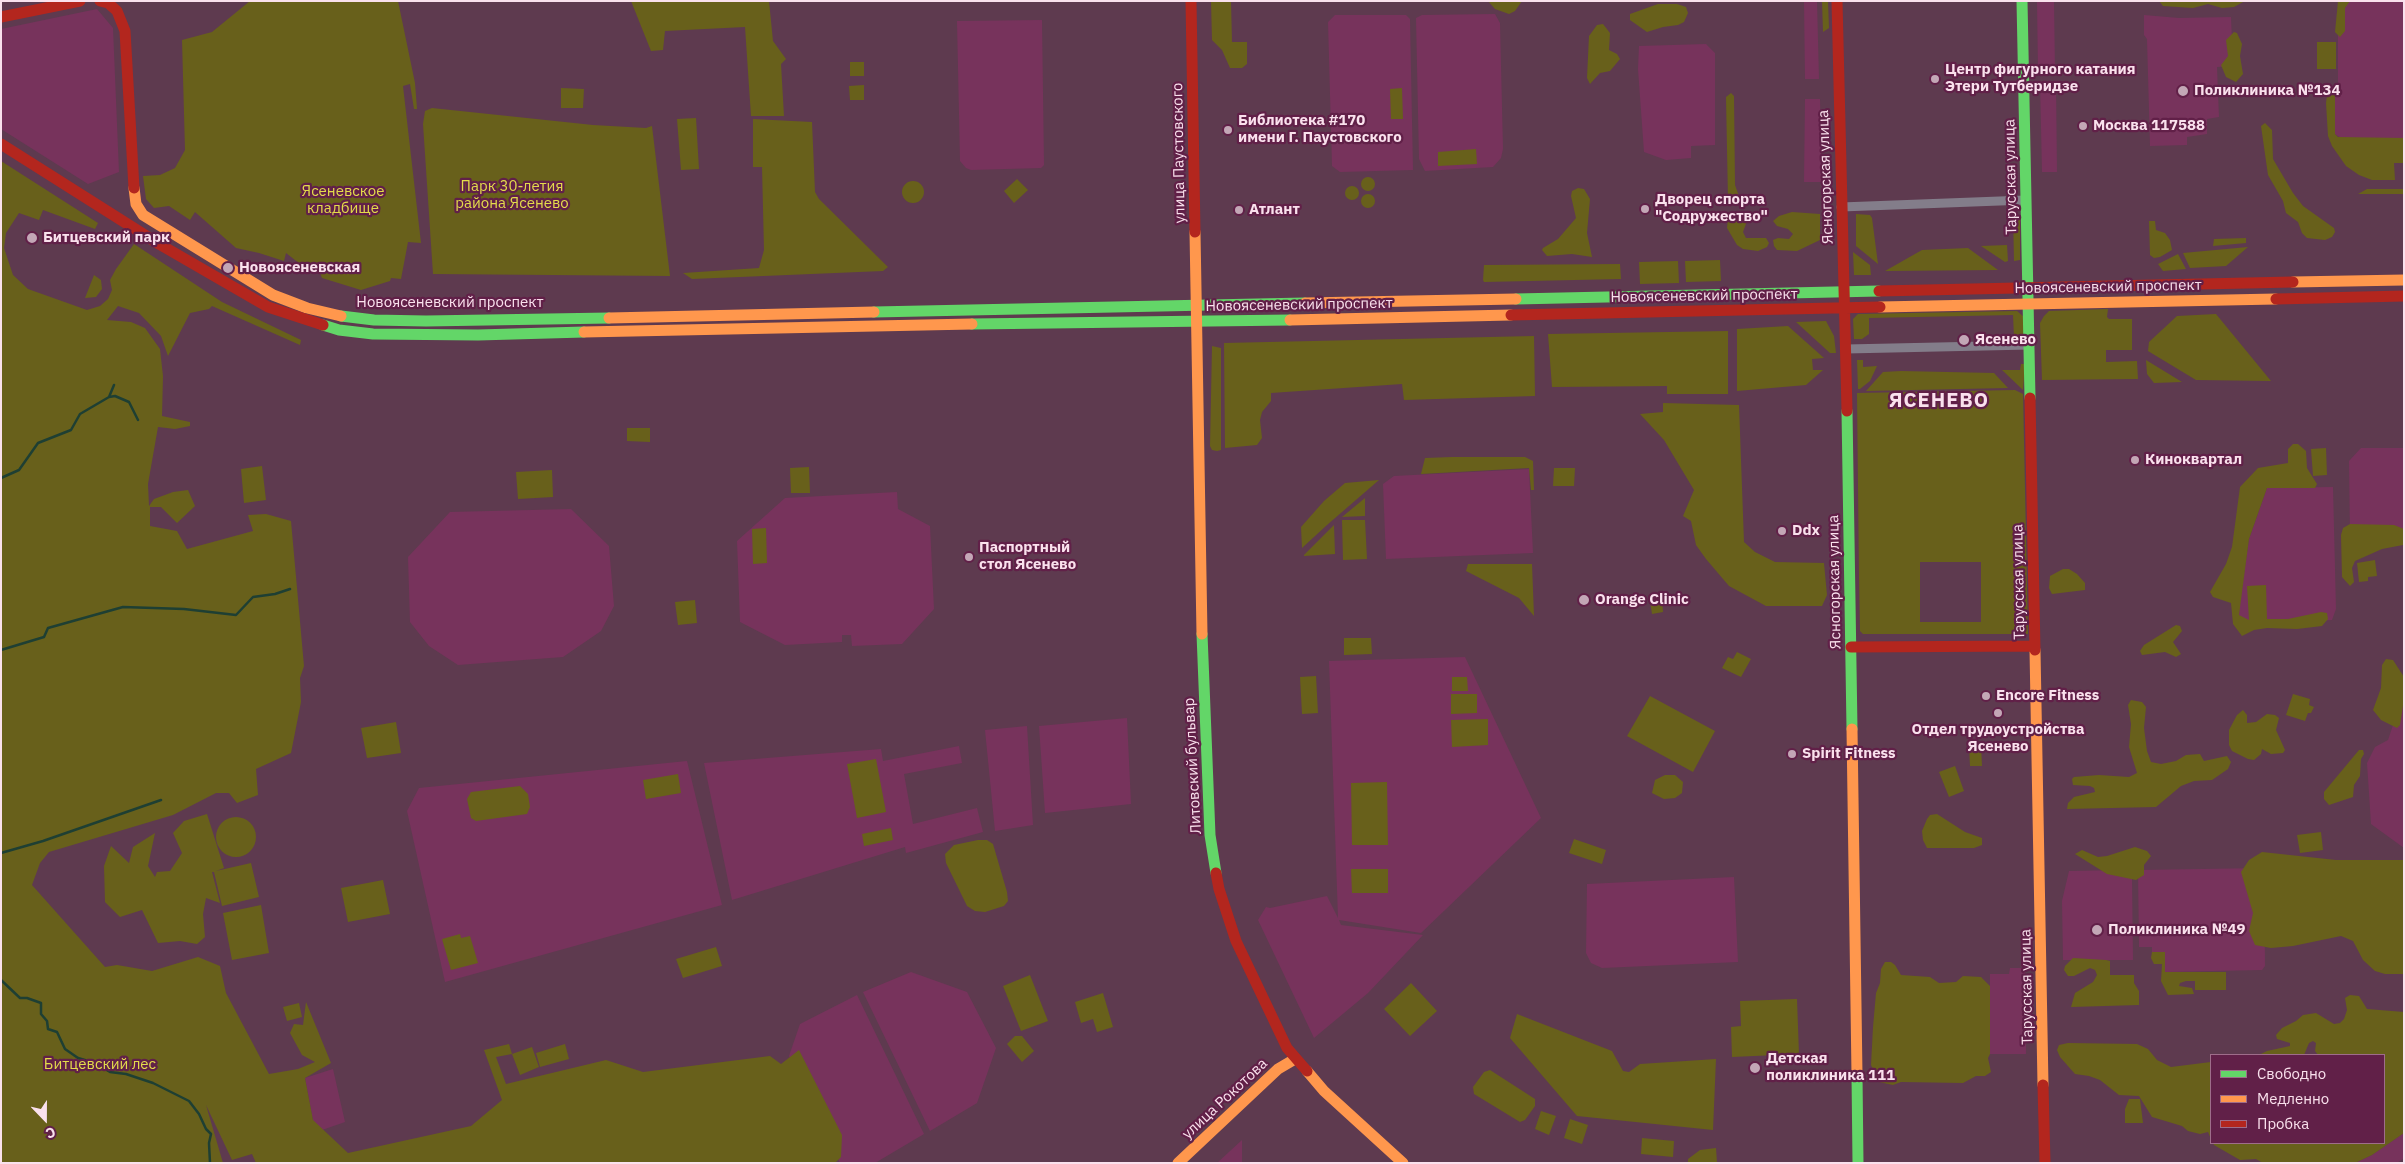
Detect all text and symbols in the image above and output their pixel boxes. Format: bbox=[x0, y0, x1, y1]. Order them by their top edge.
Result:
place label: Центр фигурного катания Этери Тутберидзе bbox=[1945, 61, 2136, 96]
marker: Центр фигурного катания Этери Тутберидзе bbox=[1929, 73, 1941, 85]
place label: Поликлиника №134 bbox=[2194, 82, 2341, 100]
street label: улица Паустовского bbox=[1169, 83, 1189, 223]
marker: Поликлиника №134 bbox=[2176, 84, 2190, 98]
street label: Ясногорская улица bbox=[1815, 109, 1837, 245]
place label: Библиотека #170 имени Г. Паустовского bbox=[1238, 112, 1402, 147]
place label: Москва 117588 bbox=[2093, 117, 2205, 135]
street label: Тарусская улица bbox=[2001, 119, 2021, 235]
marker: Москва 117588 bbox=[2077, 120, 2089, 132]
marker: Библиотека #170 имени Г. Паустовского bbox=[1222, 124, 1234, 136]
park label: Парк 30-летия района Ясенево bbox=[455, 178, 569, 213]
park label: Ясеневское кладбище bbox=[302, 183, 384, 218]
place label: Дворец спорта "Содружество" bbox=[1655, 191, 1768, 226]
place label: Атлант bbox=[1249, 201, 1300, 219]
marker: Дворец спорта "Содружество" bbox=[1639, 203, 1651, 215]
marker: Атлант bbox=[1233, 204, 1245, 216]
place label: Битцевский парк bbox=[43, 229, 170, 247]
marker: Битцевский парк bbox=[25, 231, 39, 245]
place label: Новоясеневская bbox=[239, 259, 360, 277]
marker: Новоясеневская bbox=[221, 261, 235, 275]
street label: Новоясеневский проспект bbox=[2014, 276, 2202, 298]
street label: Новоясеневский проспект bbox=[1610, 285, 1798, 307]
street label: Новоясеневский проспект bbox=[356, 294, 544, 312]
street label: Новоясеневский проспект bbox=[1205, 294, 1393, 316]
place label: Ясенево bbox=[1975, 331, 2036, 349]
marker: Ясенево bbox=[1957, 333, 1971, 347]
district label: ЯСЕНЕВО bbox=[1888, 389, 1990, 413]
place label: Киноквартал bbox=[2145, 451, 2242, 469]
marker: Киноквартал bbox=[2129, 454, 2141, 466]
street label: Ясногорская улица bbox=[1825, 515, 1845, 649]
place label: Ddx bbox=[1792, 522, 1820, 540]
street label: Тарусская улица bbox=[2009, 524, 2029, 640]
marker: Ddx bbox=[1776, 525, 1788, 537]
place label: Паспортный стол Ясенево bbox=[979, 539, 1076, 574]
marker: Паспортный стол Ясенево bbox=[963, 551, 975, 563]
place label: Orange Clinic bbox=[1595, 591, 1689, 609]
marker: Orange Clinic bbox=[1577, 593, 1591, 607]
place label: Encore Fitness bbox=[1996, 687, 2099, 705]
marker: Encore Fitness bbox=[1980, 690, 1992, 702]
street label: Литовский бульвар bbox=[1180, 697, 1206, 835]
marker: Отдел трудоустройства Ясенево bbox=[1992, 707, 2004, 719]
place label: Отдел трудоустройства Ясенево bbox=[1911, 721, 2085, 756]
place label: Spirit Fitness bbox=[1802, 745, 1896, 763]
marker: Spirit Fitness bbox=[1786, 748, 1798, 760]
place label: Поликлиника №49 bbox=[2108, 921, 2246, 939]
marker: Поликлиника №49 bbox=[2090, 923, 2104, 937]
street label: Тарусская улица bbox=[2017, 929, 2037, 1045]
place label: Детская поликлиника 111 bbox=[1766, 1050, 1895, 1085]
legend bbox=[2210, 1054, 2385, 1144]
street label: улица Рокотова bbox=[1179, 1055, 1271, 1143]
park label: Битцевский лес bbox=[44, 1056, 156, 1074]
marker: Детская поликлиника 111 bbox=[1748, 1061, 1762, 1075]
text: Свободно bbox=[2257, 1064, 2326, 1083]
text: Медленно bbox=[2257, 1089, 2329, 1108]
north arrow bbox=[20, 1094, 70, 1144]
text: Пробка bbox=[2257, 1114, 2309, 1133]
text: С bbox=[43, 1123, 58, 1143]

